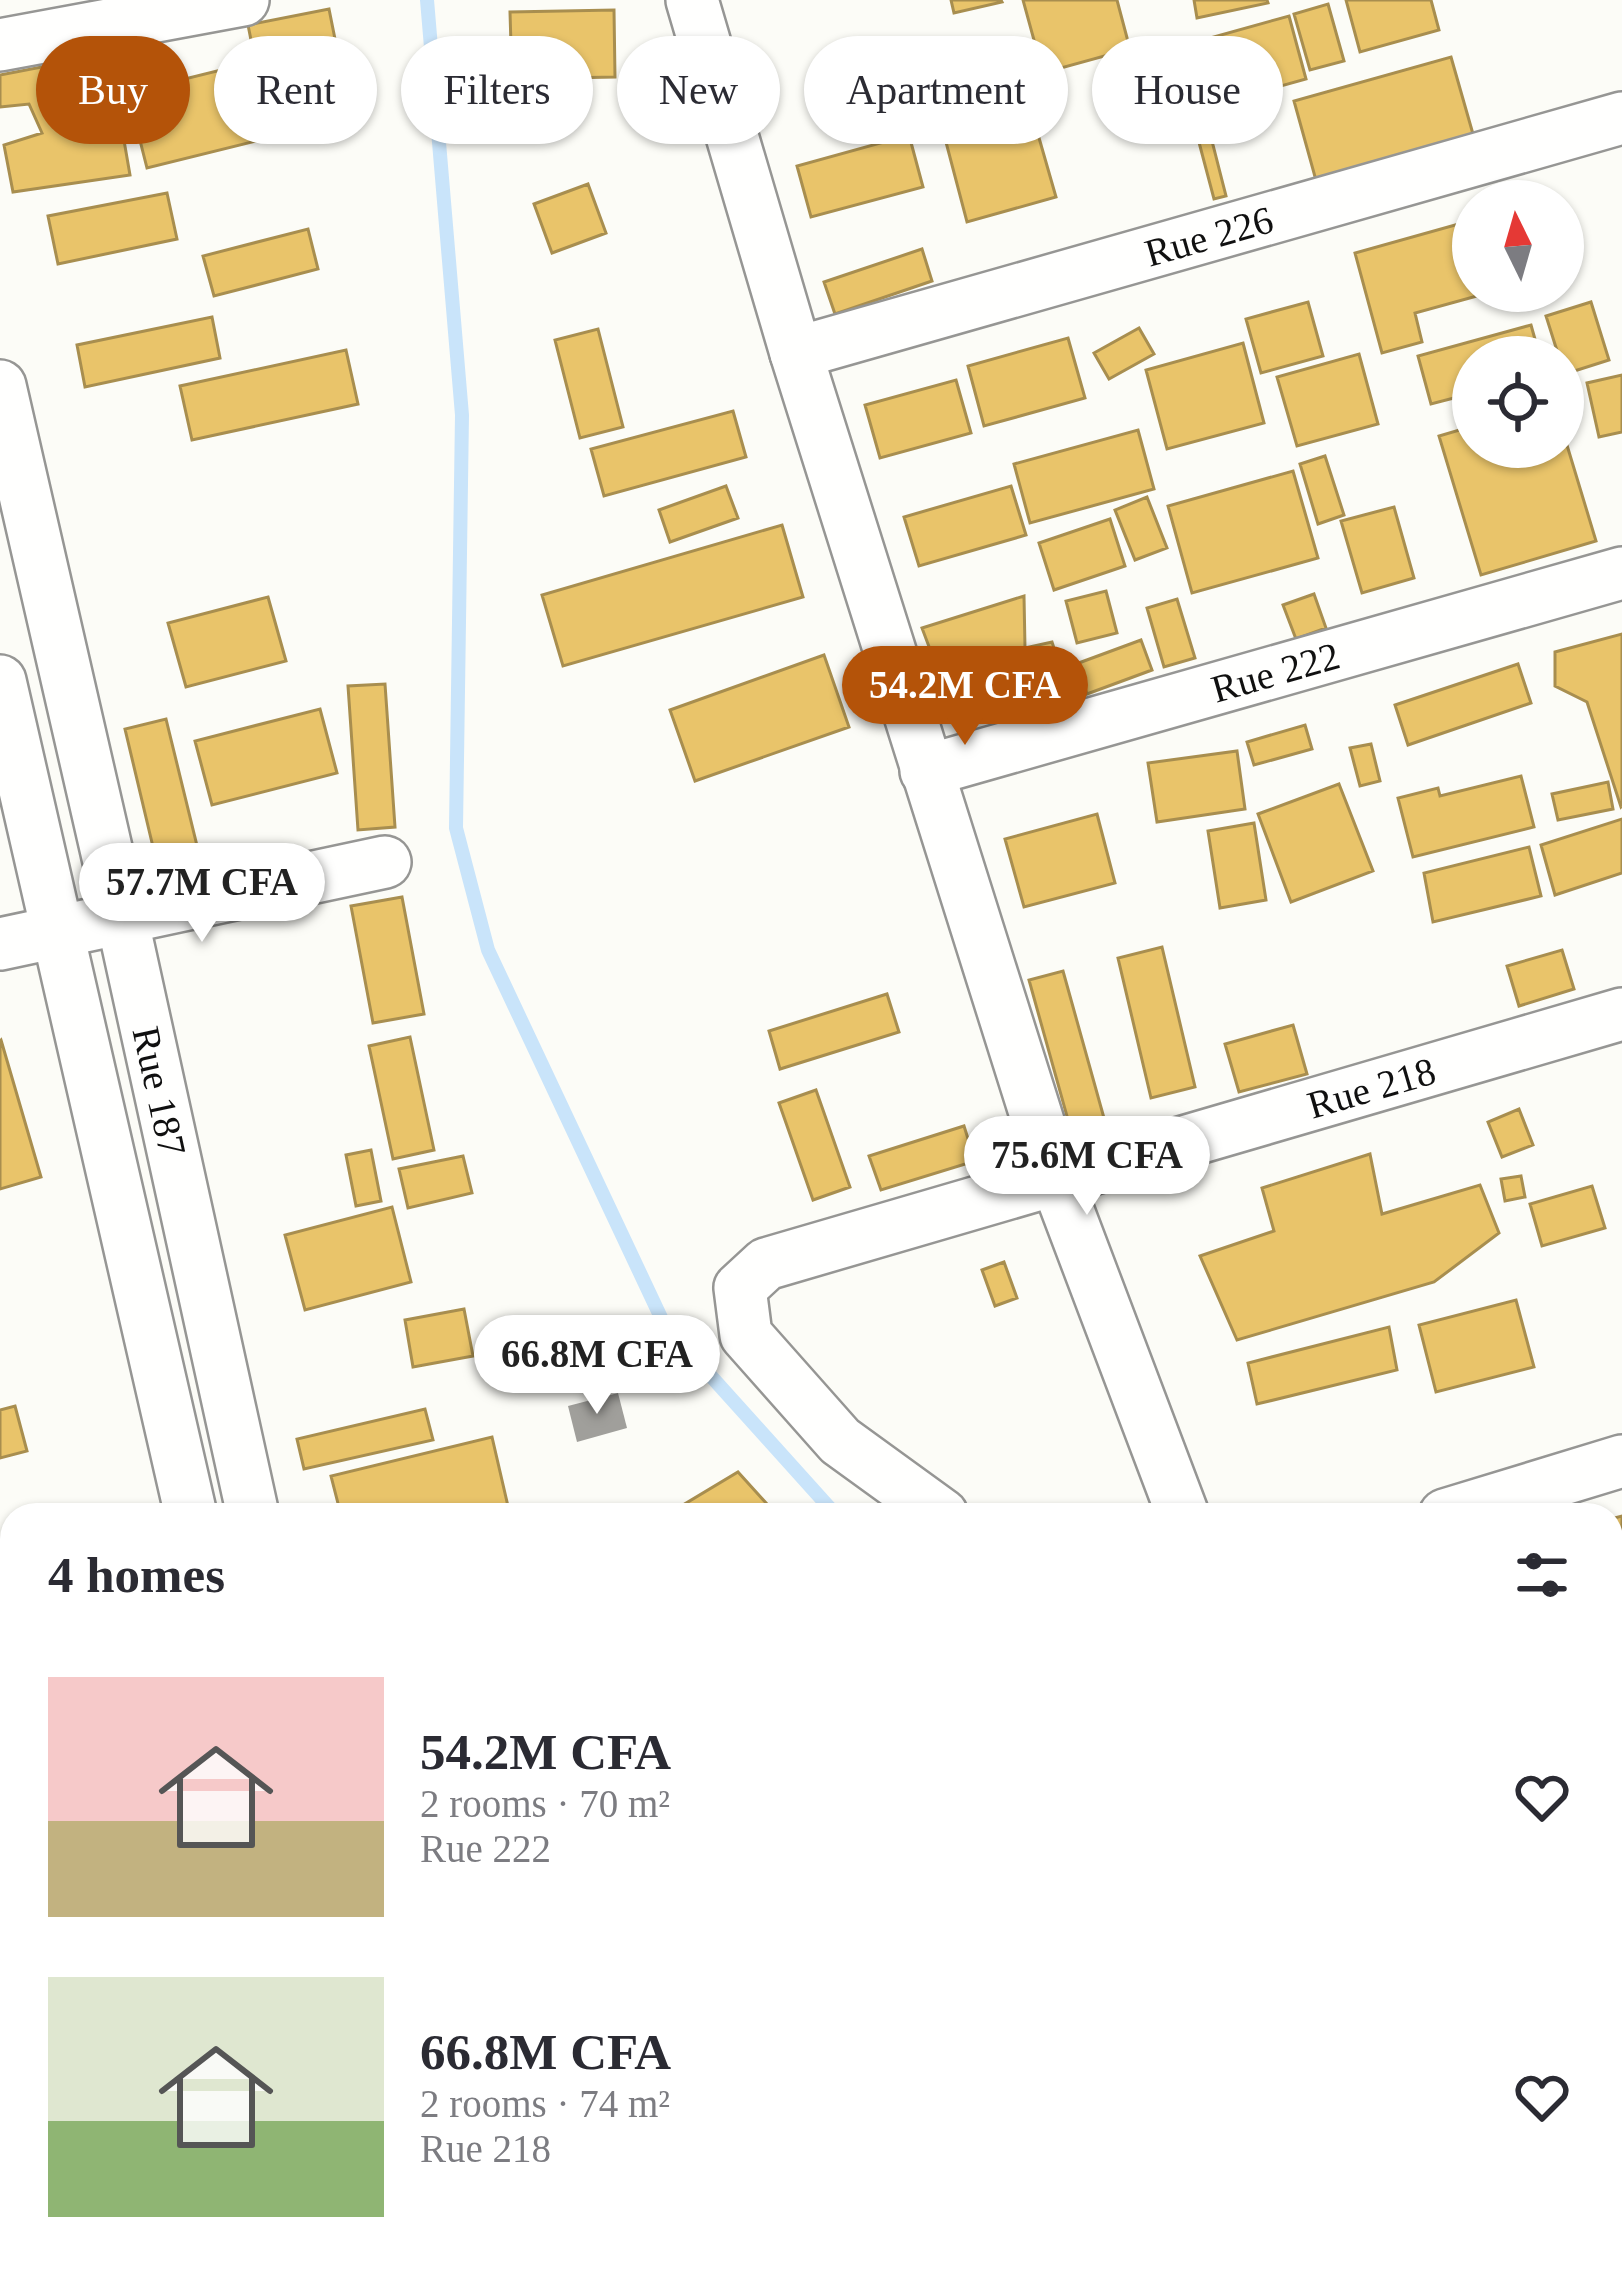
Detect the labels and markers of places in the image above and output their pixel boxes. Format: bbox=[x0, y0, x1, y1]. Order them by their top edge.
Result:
pin: 54.2M CFA bbox=[828, 646, 1102, 748]
pin: 57.7M CFA bbox=[65, 843, 339, 945]
pin: 75.6M CFA bbox=[950, 1116, 1224, 1218]
pin: 66.8M CFA bbox=[460, 1315, 734, 1417]

